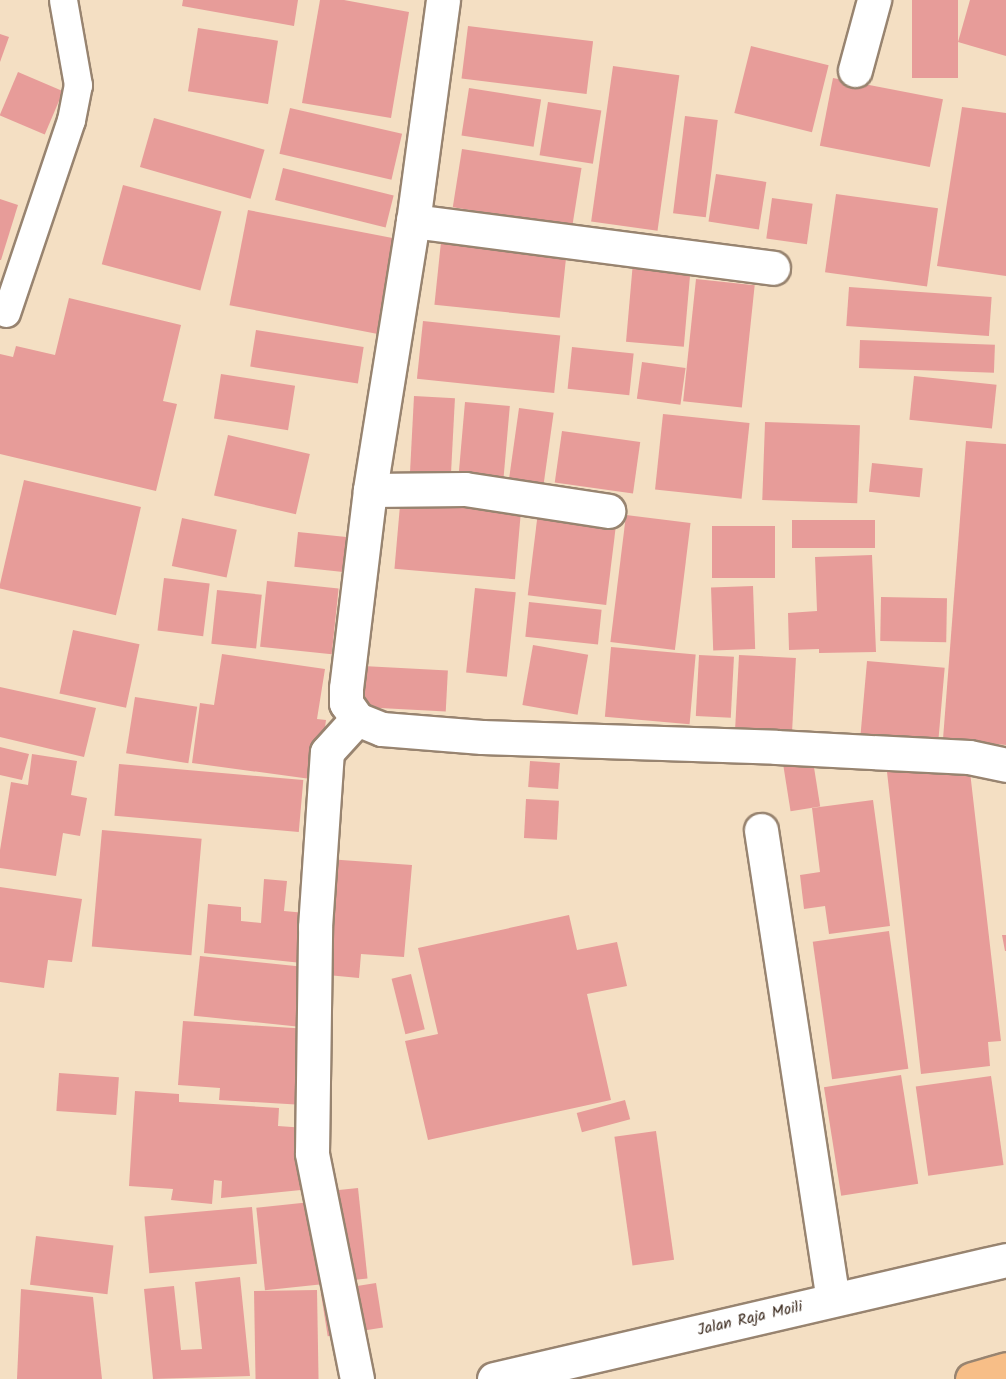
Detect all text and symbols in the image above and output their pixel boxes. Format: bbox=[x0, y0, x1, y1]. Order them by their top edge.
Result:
street label: Jalan Raja Moili bbox=[695, 1298, 805, 1340]

